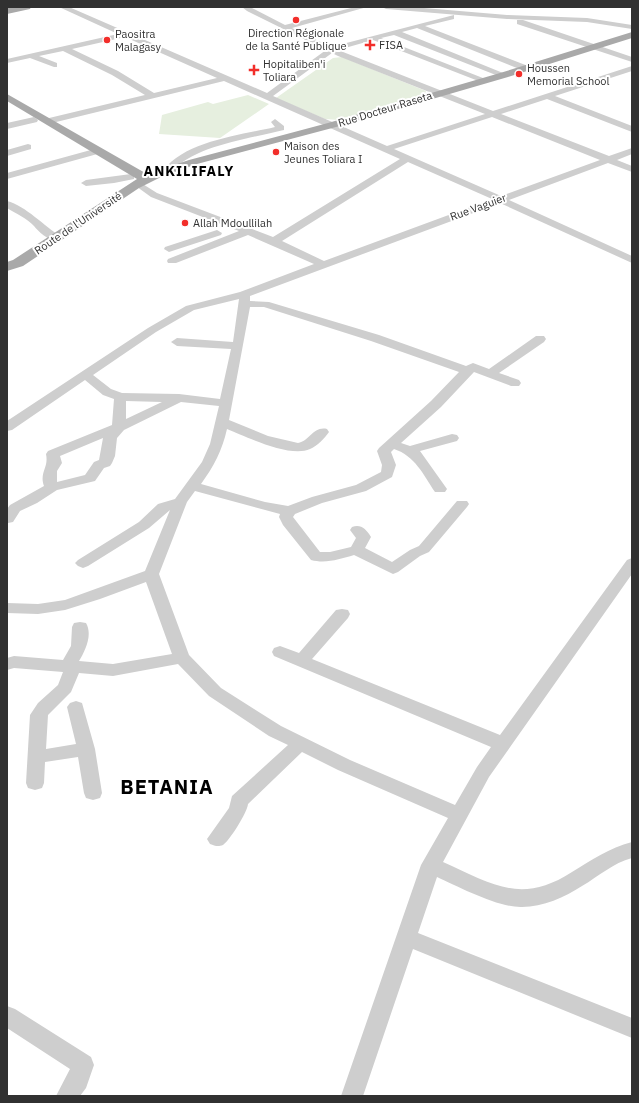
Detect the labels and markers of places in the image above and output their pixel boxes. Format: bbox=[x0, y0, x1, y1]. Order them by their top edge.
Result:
marker: Direction Régionale de la Santé Publique bbox=[291, 15, 301, 25]
place label: Direction Régionale de la Santé Publique bbox=[245, 26, 347, 53]
place label: Paositra Malagasy bbox=[115, 27, 161, 54]
marker: Paositra Malagasy bbox=[102, 35, 112, 45]
place label: FISA bbox=[379, 38, 403, 52]
marker: FISA bbox=[364, 39, 376, 51]
place label: Hopitaliben'i Toliara bbox=[263, 57, 325, 84]
place label: Houssen Memorial School bbox=[527, 61, 609, 88]
marker: Hopitaliben'i Toliara bbox=[248, 64, 260, 76]
marker: Houssen Memorial School bbox=[514, 69, 524, 79]
place label: Maison des Jeunes Toliara I bbox=[284, 139, 362, 166]
marker: Maison des Jeunes Toliara I bbox=[271, 147, 281, 157]
place label: Allah Mdoullilah bbox=[193, 216, 272, 230]
marker: Allah Mdoullilah bbox=[180, 218, 190, 228]

